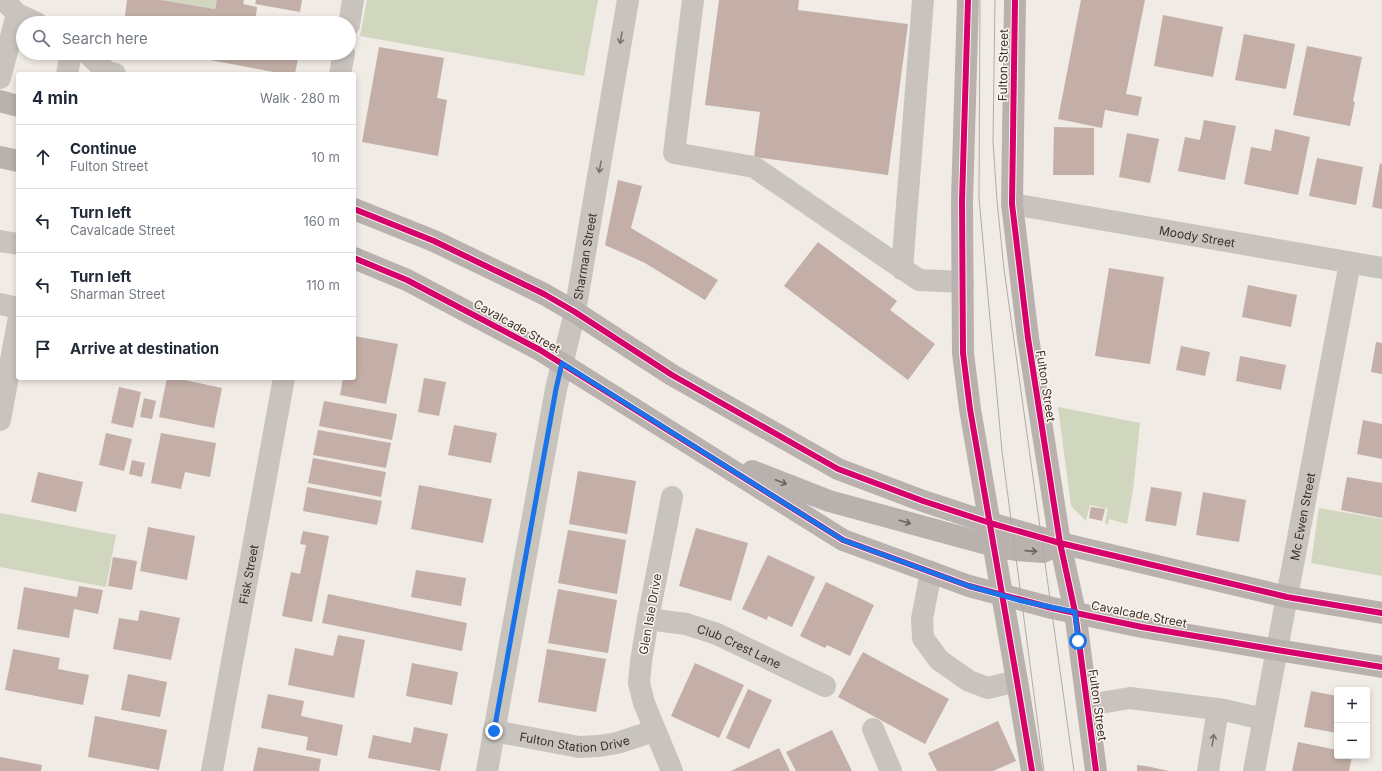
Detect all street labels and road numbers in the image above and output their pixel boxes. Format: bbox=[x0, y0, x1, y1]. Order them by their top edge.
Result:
street label: Fulton Street bbox=[995, 29, 1011, 101]
street label: Sharman Street bbox=[570, 212, 599, 301]
street label: Moody Street bbox=[1158, 222, 1236, 250]
street label: Cavalcade Street bbox=[471, 296, 563, 356]
street label: Fulton Street bbox=[1033, 349, 1059, 423]
street label: Mc Ewen Street bbox=[1286, 471, 1318, 562]
street label: Fisk Street bbox=[235, 543, 261, 605]
street label: Glen Isle Drive bbox=[635, 572, 665, 656]
street label: Cavalcade Street bbox=[1090, 597, 1188, 631]
street label: Club Crest Lane bbox=[695, 621, 784, 671]
street label: Fulton Street bbox=[1086, 668, 1110, 742]
street label: Fulton Station Drive bbox=[519, 729, 631, 755]

